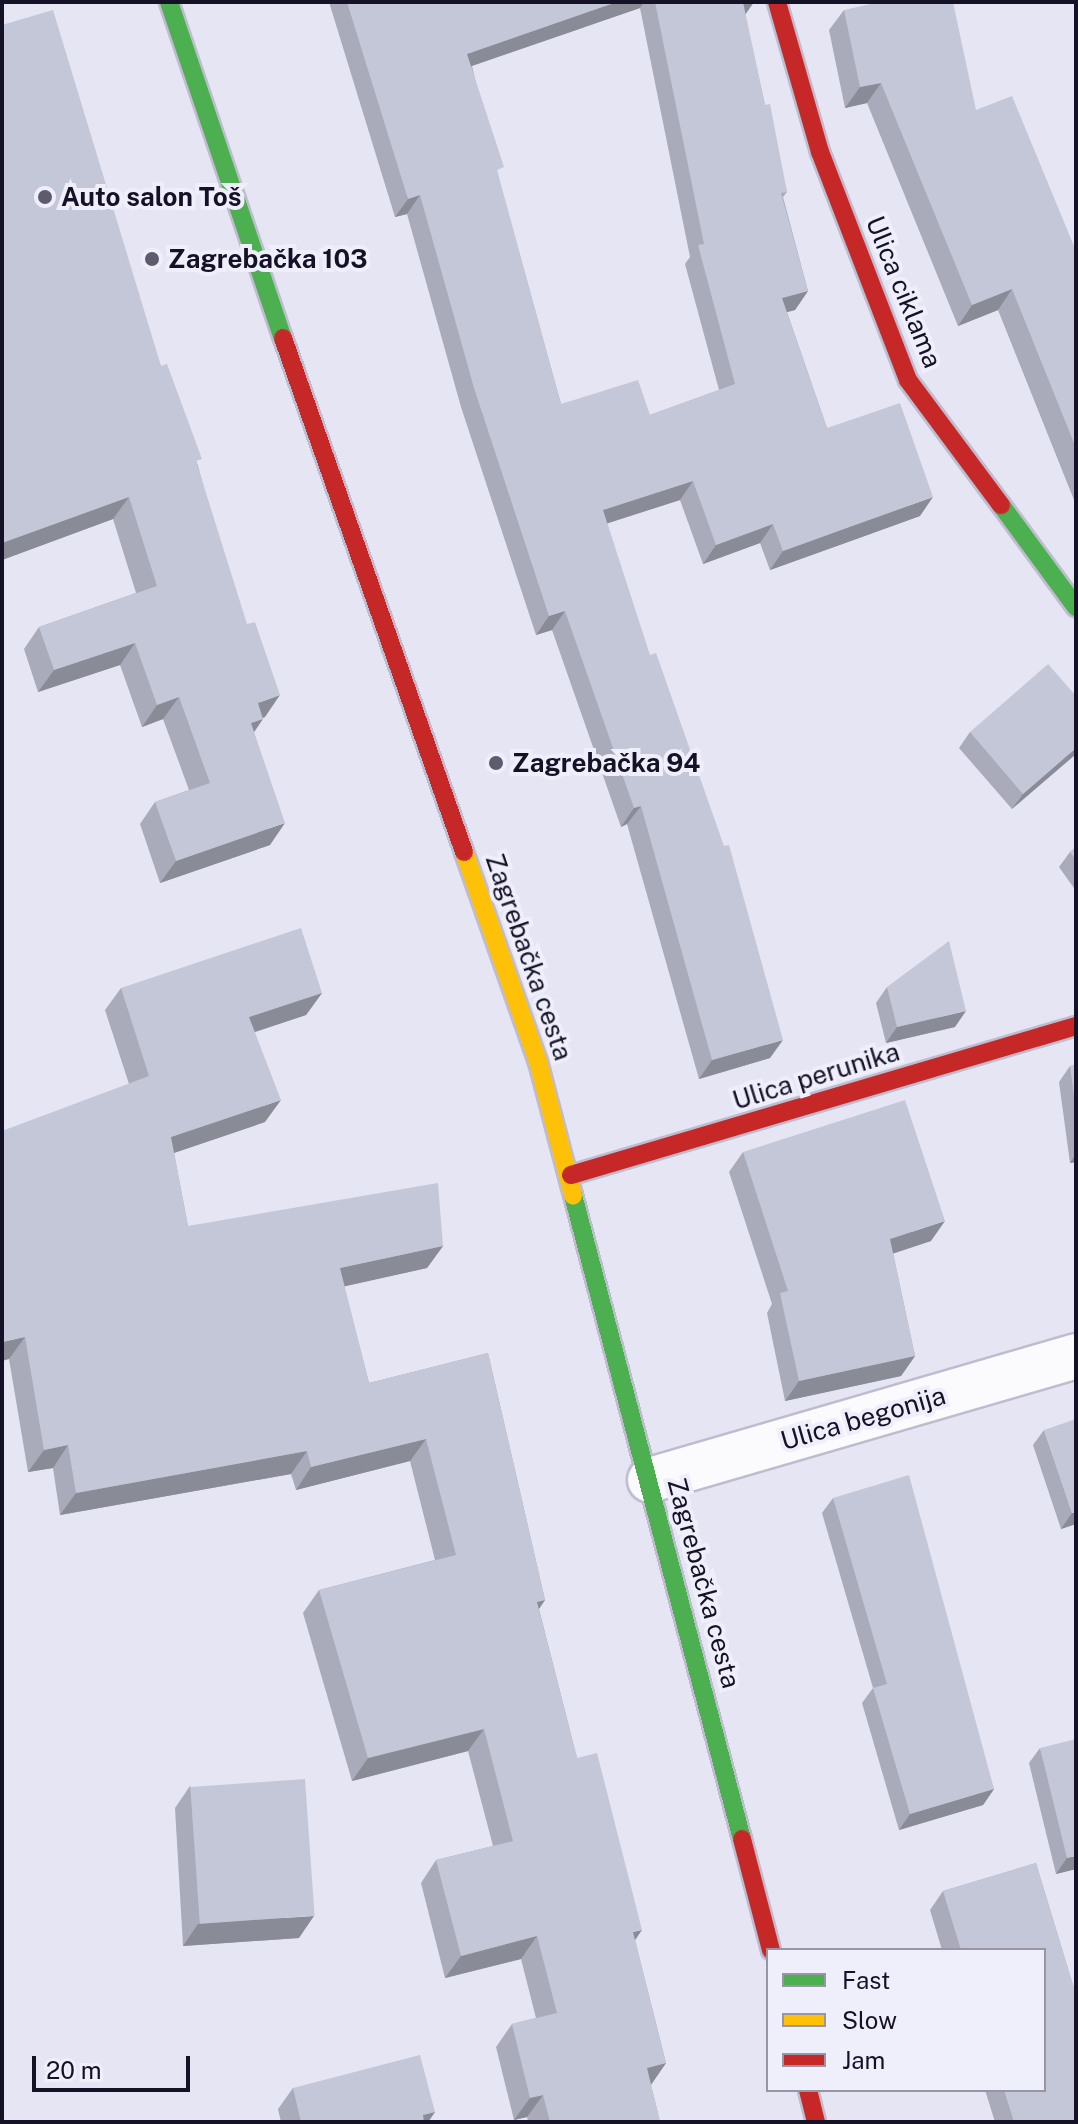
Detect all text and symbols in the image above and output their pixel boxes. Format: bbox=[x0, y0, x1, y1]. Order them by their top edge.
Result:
place label: Auto salon Toš bbox=[61, 181, 241, 213]
marker: Auto salon Toš bbox=[36, 188, 54, 206]
street label: Ulica ciklama bbox=[859, 211, 949, 373]
place label: Zagrebačka 103 bbox=[168, 243, 367, 275]
marker: Zagrebačka 103 bbox=[143, 250, 161, 268]
place label: Zagrebačka 94 bbox=[512, 747, 700, 779]
marker: Zagrebačka 94 bbox=[487, 754, 505, 772]
street label: Zagrebačka cesta bbox=[479, 849, 579, 1065]
street label: Ulica perunika bbox=[729, 1036, 903, 1116]
street label: Ulica begonija bbox=[777, 1380, 949, 1456]
street label: Zagrebačka cesta bbox=[661, 1474, 747, 1692]
legend bbox=[766, 1948, 1046, 2092]
text: Fast bbox=[842, 1966, 890, 1994]
text: Slow bbox=[842, 2006, 897, 2034]
scale bar bbox=[36, 2040, 194, 2090]
text: Jam bbox=[842, 2046, 885, 2074]
text: 20 m bbox=[46, 2056, 102, 2084]

